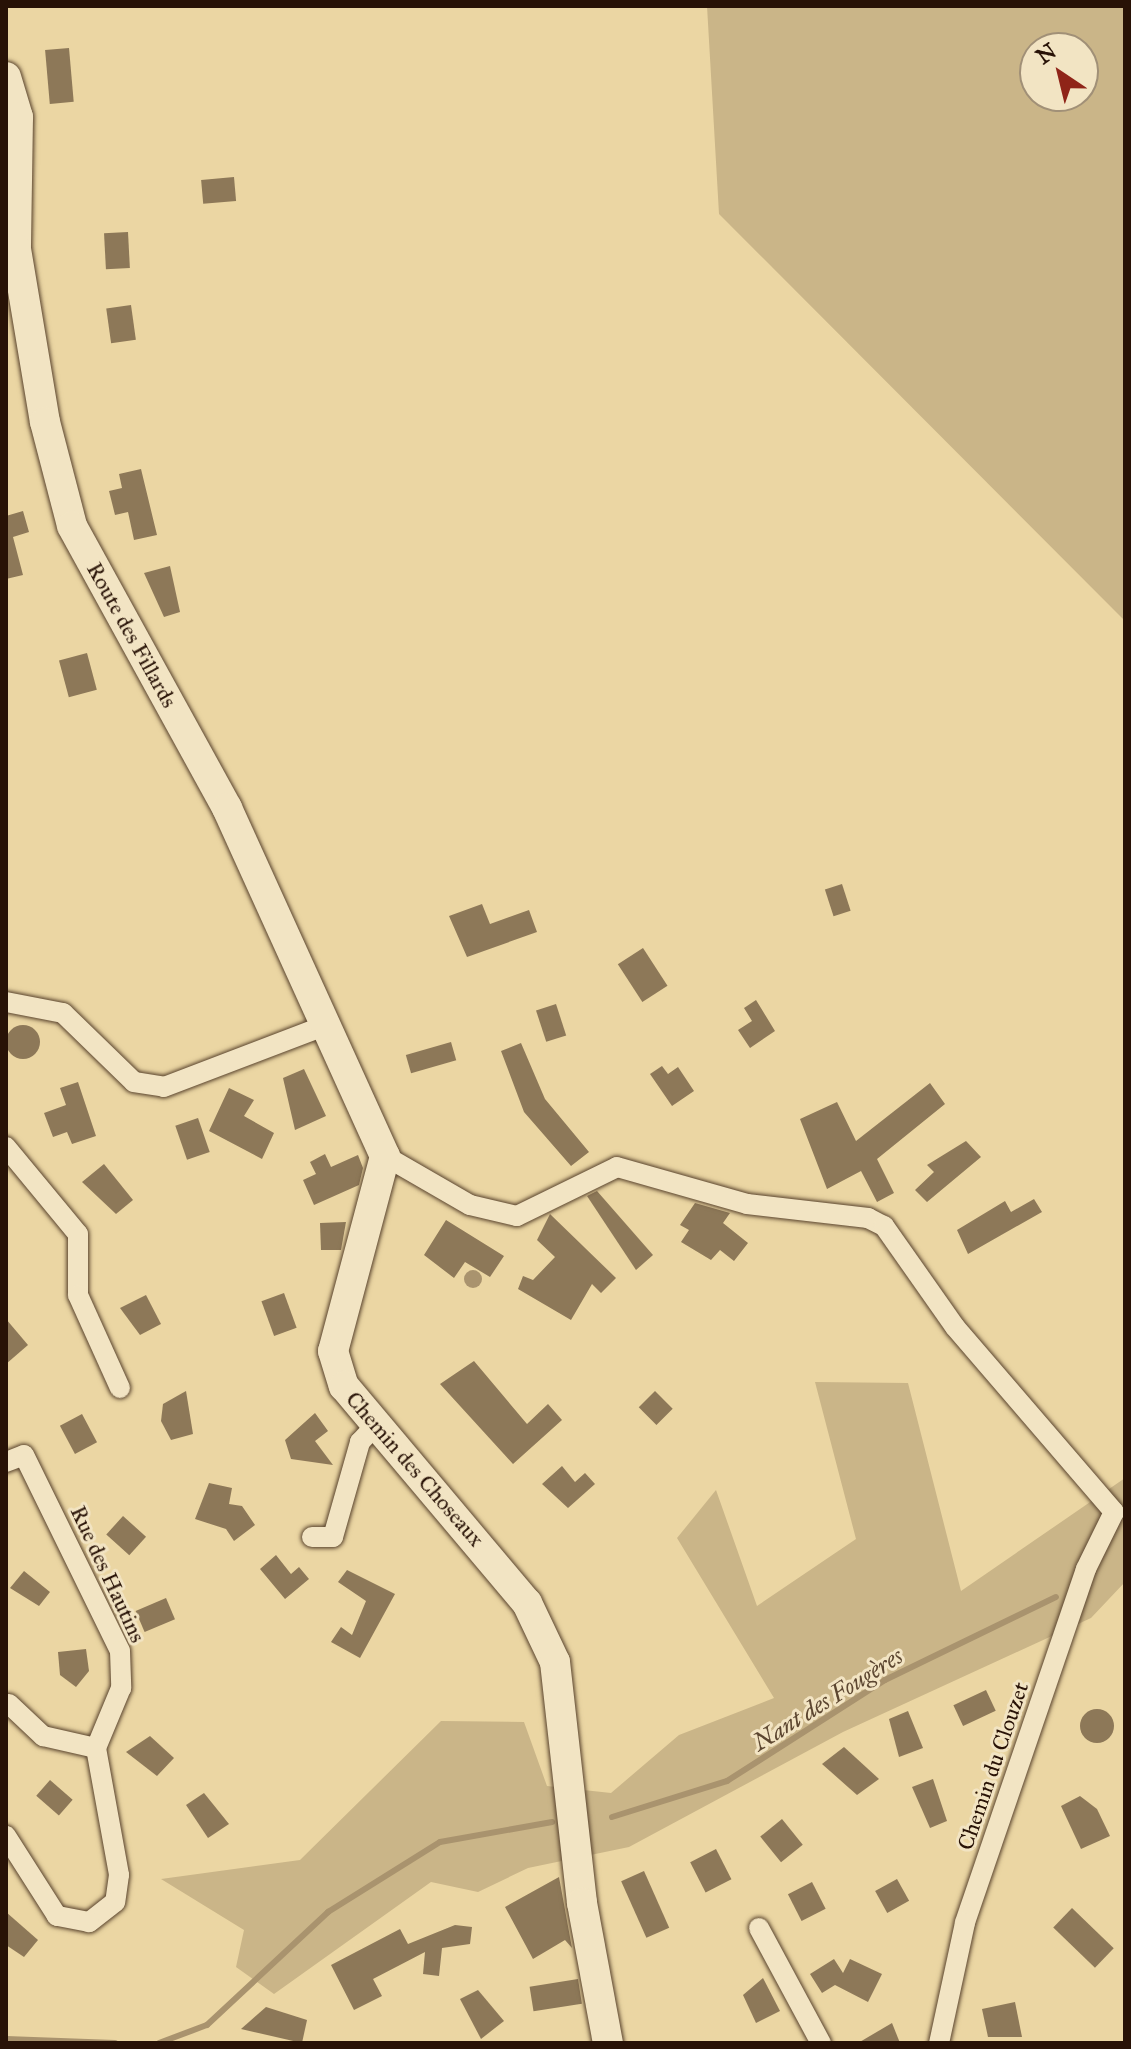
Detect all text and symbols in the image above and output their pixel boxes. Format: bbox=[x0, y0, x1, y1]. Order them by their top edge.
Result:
north arrow bbox=[1019, 32, 1099, 112]
text: N bbox=[1031, 37, 1061, 70]
street label: Route des Fillards bbox=[81, 558, 183, 712]
street label: Chemin des Choseaux bbox=[340, 1386, 490, 1552]
street label: Rue des Hautins bbox=[65, 1501, 151, 1647]
water label: Nant des Fougères bbox=[748, 1642, 908, 1758]
street label: Chemin du Clouzet bbox=[952, 1679, 1034, 1853]

